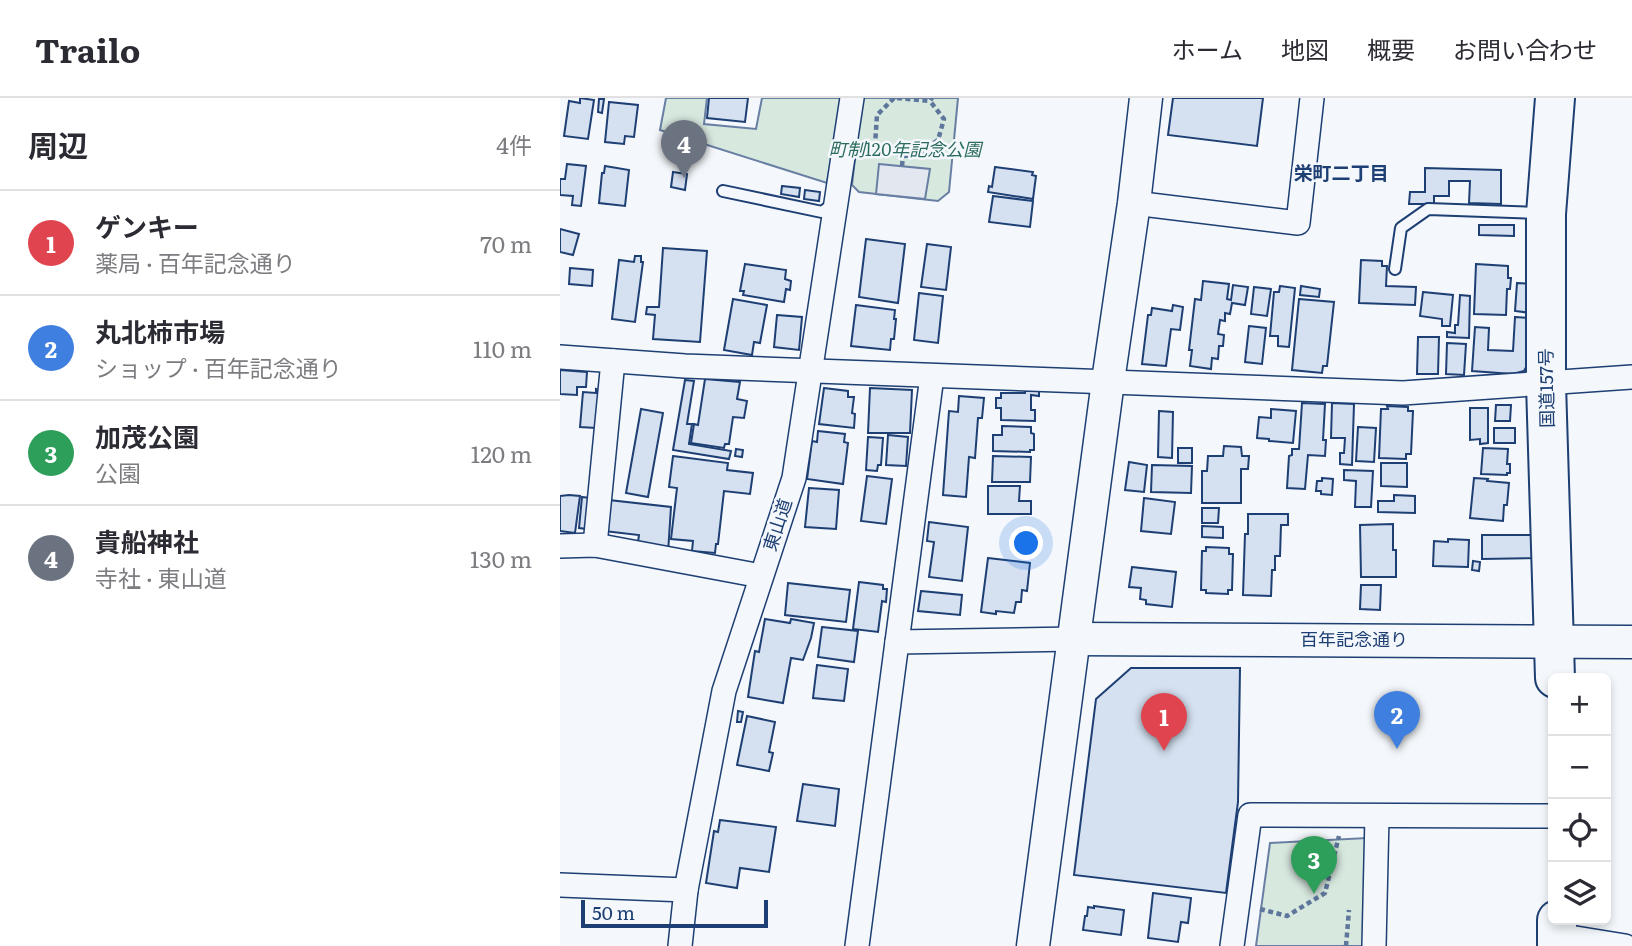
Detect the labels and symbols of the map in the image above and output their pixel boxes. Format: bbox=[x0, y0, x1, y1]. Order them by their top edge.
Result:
pin: 4 bbox=[661, 120, 707, 178]
park label: 町制120年記念公園 bbox=[829, 135, 984, 162]
district label: 栄町二丁目 bbox=[1293, 158, 1389, 186]
street label: 国道157号 bbox=[1531, 348, 1560, 428]
street label: 東山道 bbox=[755, 495, 798, 554]
your location bbox=[1009, 526, 1043, 560]
street label: 百年記念通り bbox=[1300, 625, 1408, 652]
pin: 2 bbox=[1374, 691, 1420, 749]
pin: 1 bbox=[1141, 693, 1187, 751]
pin: 3 bbox=[1291, 836, 1337, 894]
scale bar bbox=[581, 897, 768, 929]

